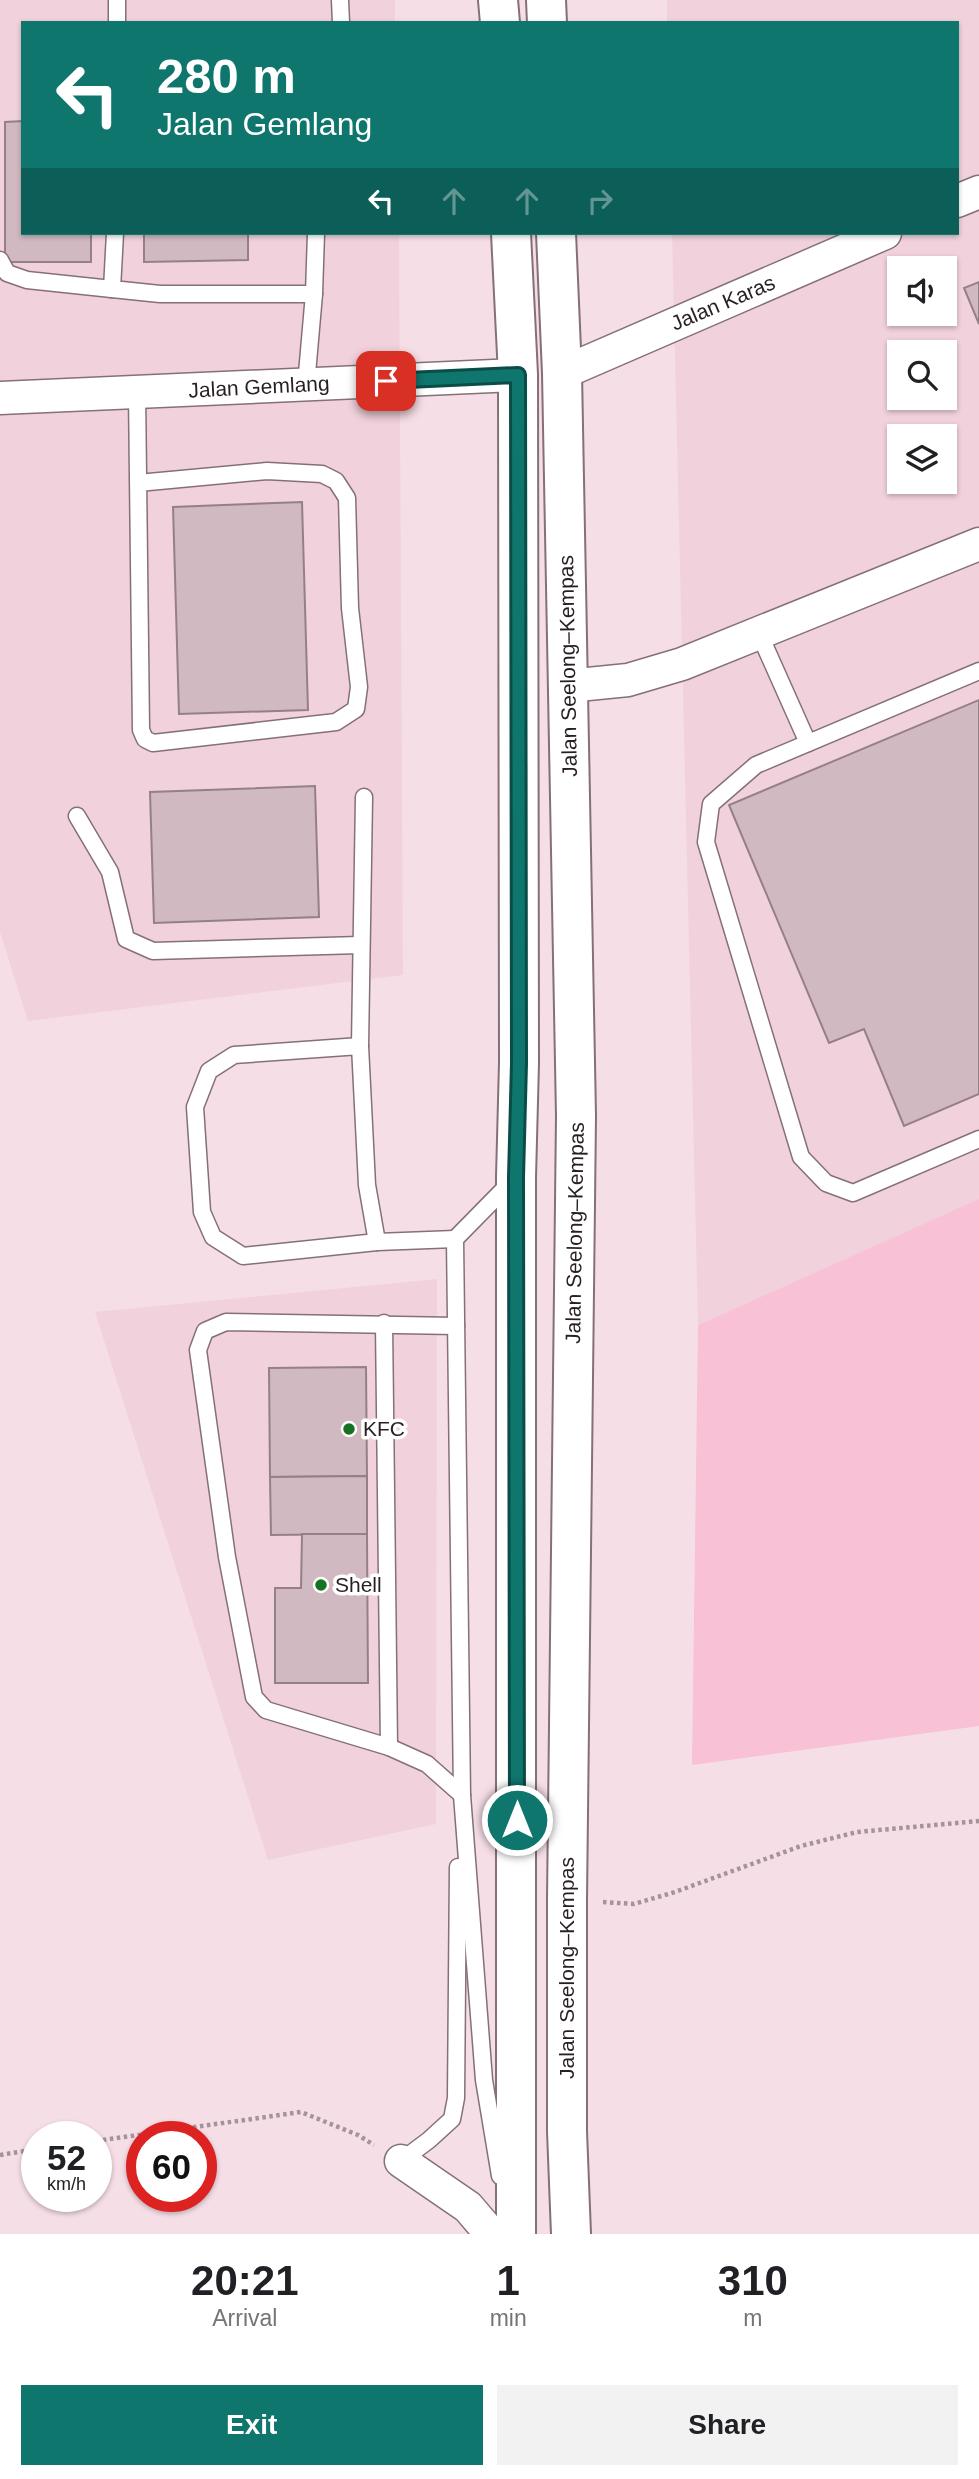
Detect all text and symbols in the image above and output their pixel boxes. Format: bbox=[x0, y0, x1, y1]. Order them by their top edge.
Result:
icon: left bbox=[42, 49, 133, 140]
text: 280 m bbox=[157, 49, 296, 103]
text: Jalan Gemlang bbox=[157, 106, 372, 142]
icon: left bbox=[362, 182, 400, 220]
icon: ahead bbox=[435, 182, 473, 220]
icon: ahead bbox=[508, 182, 546, 220]
icon: right bbox=[581, 182, 619, 220]
map controls bbox=[887, 256, 957, 494]
button: sound bbox=[887, 256, 957, 326]
street label: Jalan Karas bbox=[667, 270, 778, 335]
button: search bbox=[887, 340, 957, 410]
pin bbox=[356, 351, 416, 411]
icon: arrive bbox=[367, 362, 405, 400]
street label: Jalan Gemlang bbox=[188, 371, 330, 402]
button: layers bbox=[887, 424, 957, 494]
street label: Jalan Seelong–Kempas bbox=[554, 555, 581, 777]
street label: Jalan Seelong–Kempas bbox=[561, 1122, 588, 1344]
place label: KFC bbox=[363, 1417, 405, 1440]
marker: KFC bbox=[341, 1421, 357, 1437]
place label: Shell bbox=[335, 1573, 382, 1596]
marker: Shell bbox=[313, 1577, 329, 1593]
position arrow bbox=[480, 1783, 554, 1857]
street label: Jalan Seelong–Kempas bbox=[555, 1857, 578, 2079]
speed limit sign: 60 bbox=[126, 2121, 217, 2212]
text: 52 bbox=[47, 2138, 86, 2177]
text: km/h bbox=[47, 2174, 86, 2194]
text: 20:21 bbox=[191, 2257, 299, 2304]
text: 1 bbox=[496, 2257, 520, 2304]
text: 310 bbox=[718, 2257, 788, 2304]
text: Arrival bbox=[212, 2305, 277, 2331]
text: min bbox=[490, 2305, 527, 2331]
text: m bbox=[743, 2305, 762, 2331]
button: Exit bbox=[21, 2385, 483, 2465]
button: Share bbox=[497, 2385, 958, 2465]

